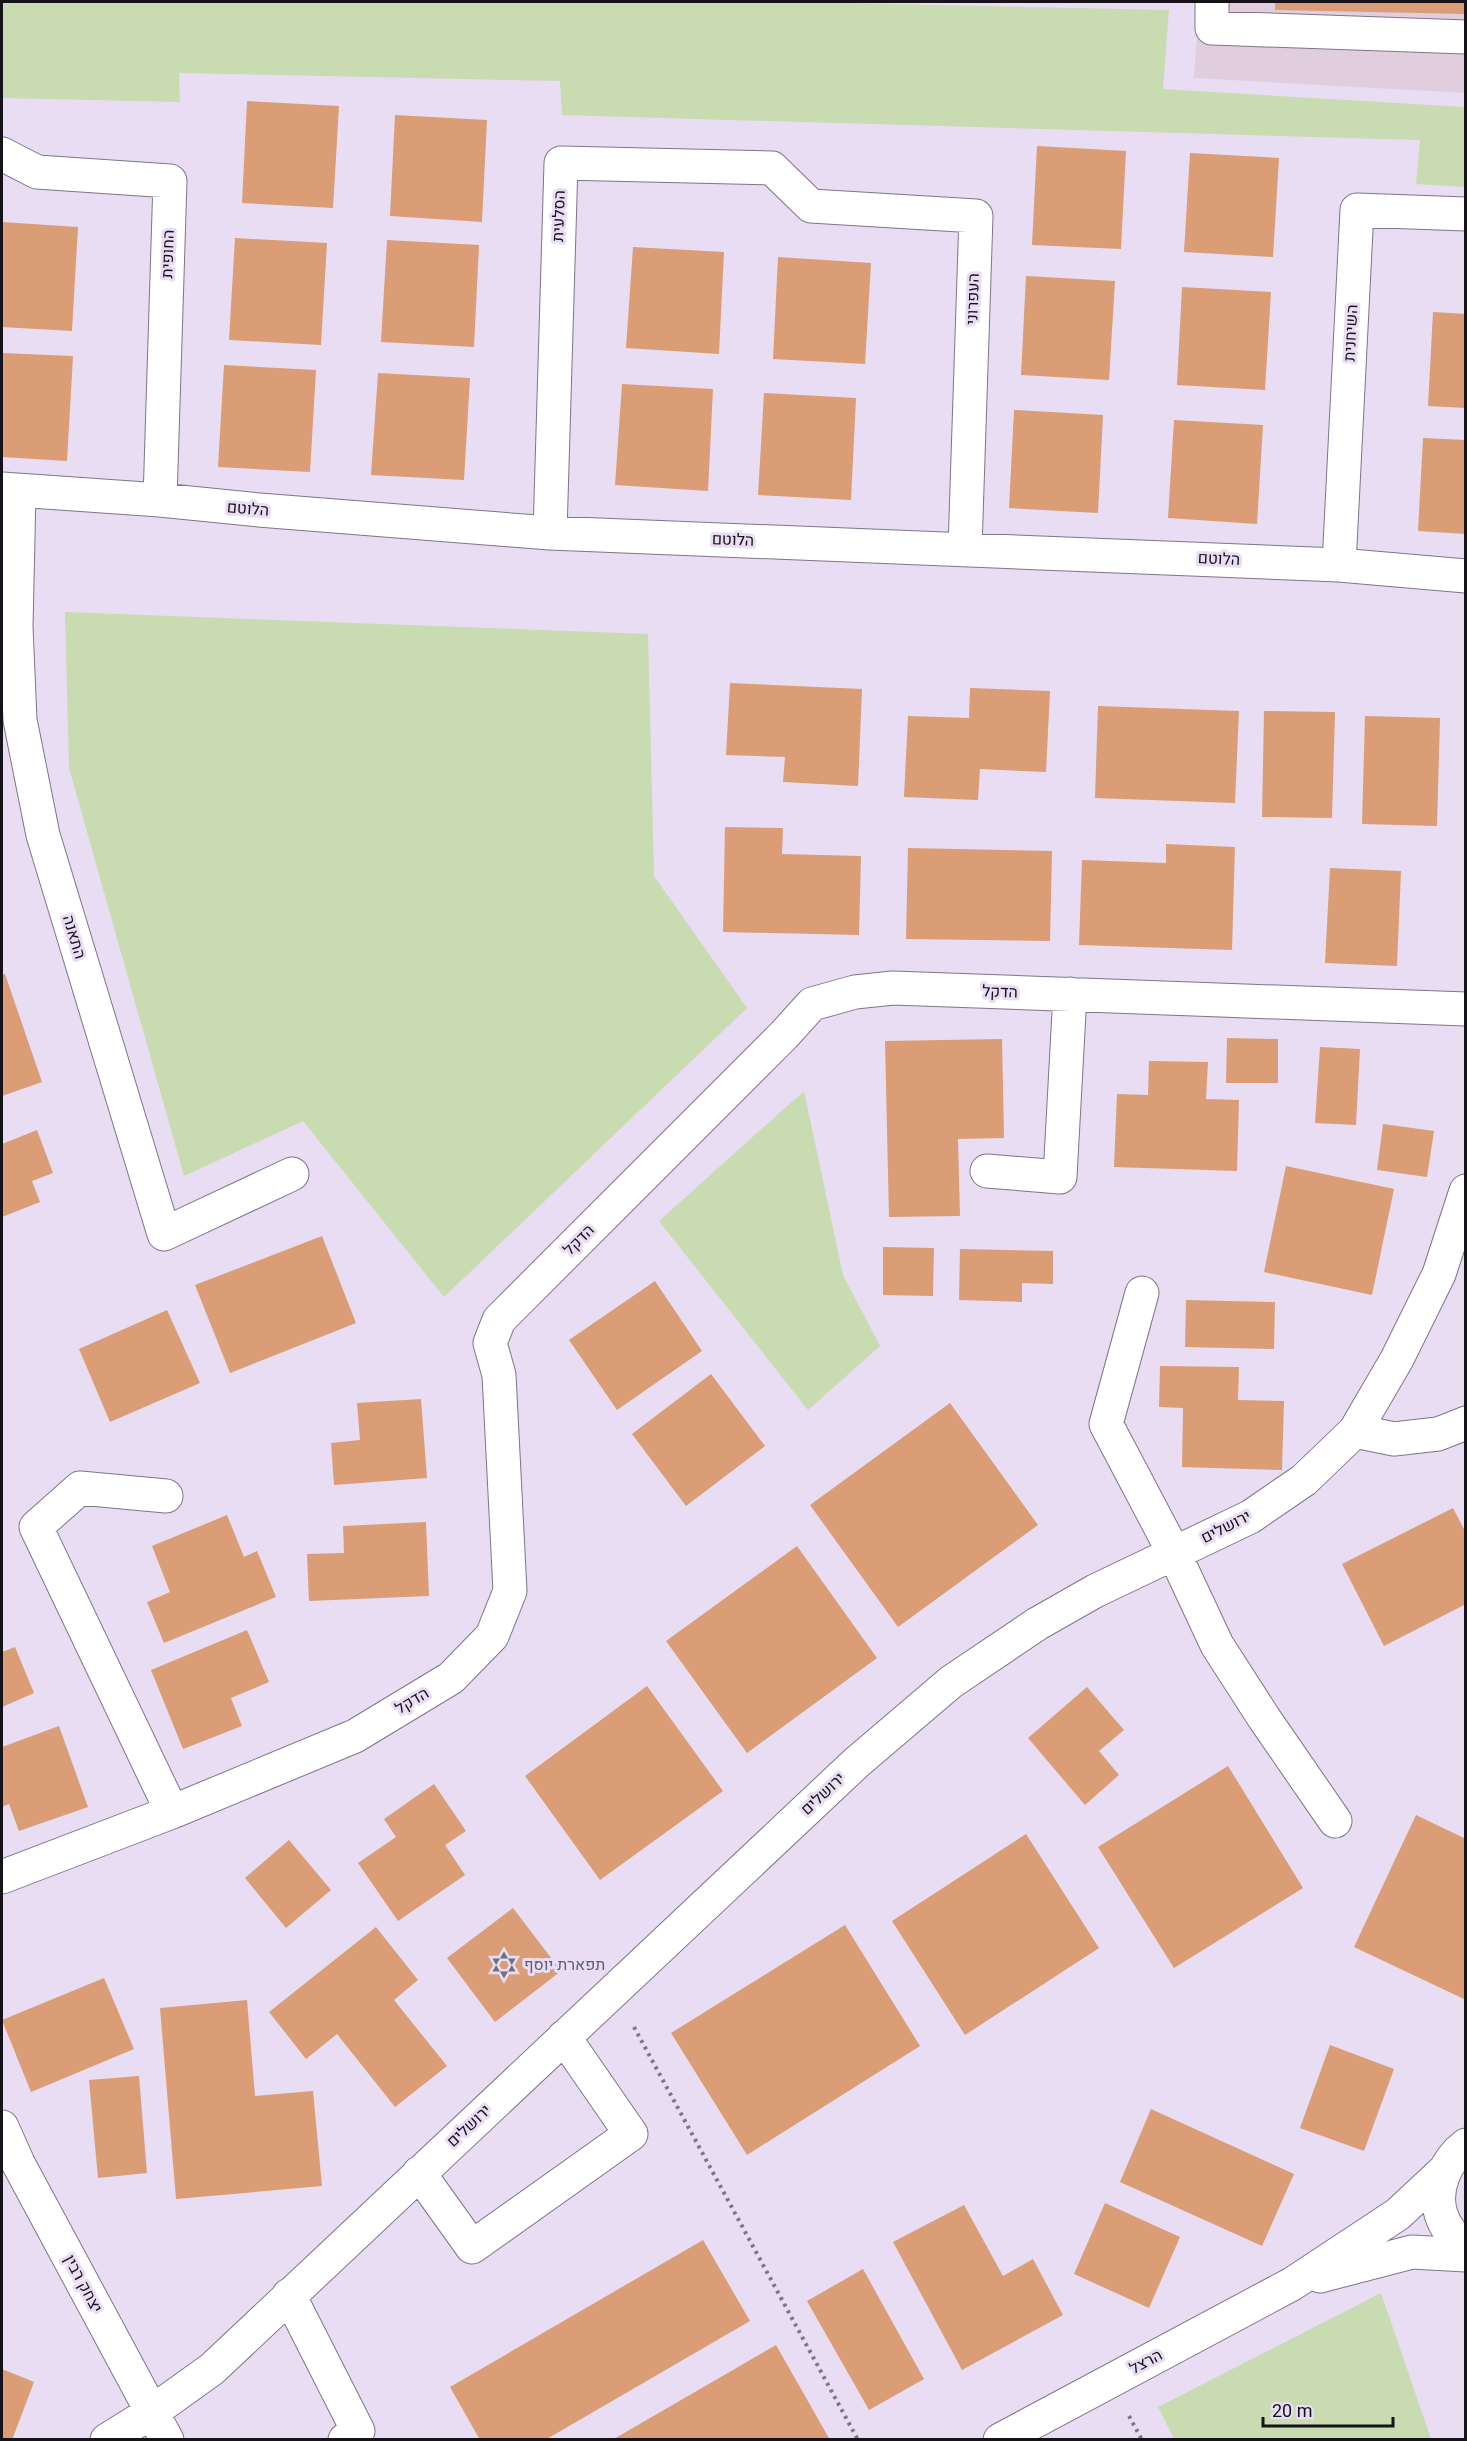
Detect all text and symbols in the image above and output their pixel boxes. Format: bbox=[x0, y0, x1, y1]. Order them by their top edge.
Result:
street label: הסלעית bbox=[546, 190, 572, 242]
street label: החופית bbox=[155, 229, 181, 279]
street label: העפרוני bbox=[960, 273, 986, 325]
street label: השיחנית bbox=[1338, 304, 1364, 362]
street label: הלוטם bbox=[226, 495, 270, 523]
street label: הלוטם bbox=[711, 527, 755, 553]
street label: הלוטם bbox=[1197, 546, 1241, 572]
street label: התאנה bbox=[56, 912, 92, 962]
street label: הדקל bbox=[982, 979, 1018, 1005]
street label: הדקל bbox=[558, 1219, 600, 1261]
street label: ירושלים bbox=[1197, 1504, 1255, 1550]
street label: הדקל bbox=[390, 1681, 434, 1721]
street label: ירושלים bbox=[795, 1767, 851, 1821]
synagogue icon: תפארת יוסף bbox=[489, 1950, 519, 1980]
place label: תפארת יוסף bbox=[524, 1953, 605, 1977]
street label: ירושלים bbox=[441, 2099, 497, 2153]
street label: יצחק רבין bbox=[58, 2251, 108, 2317]
street label: הרצל bbox=[1125, 2343, 1167, 2381]
scale bar bbox=[1263, 2390, 1394, 2428]
text: 20 m bbox=[1272, 2398, 1312, 2425]

